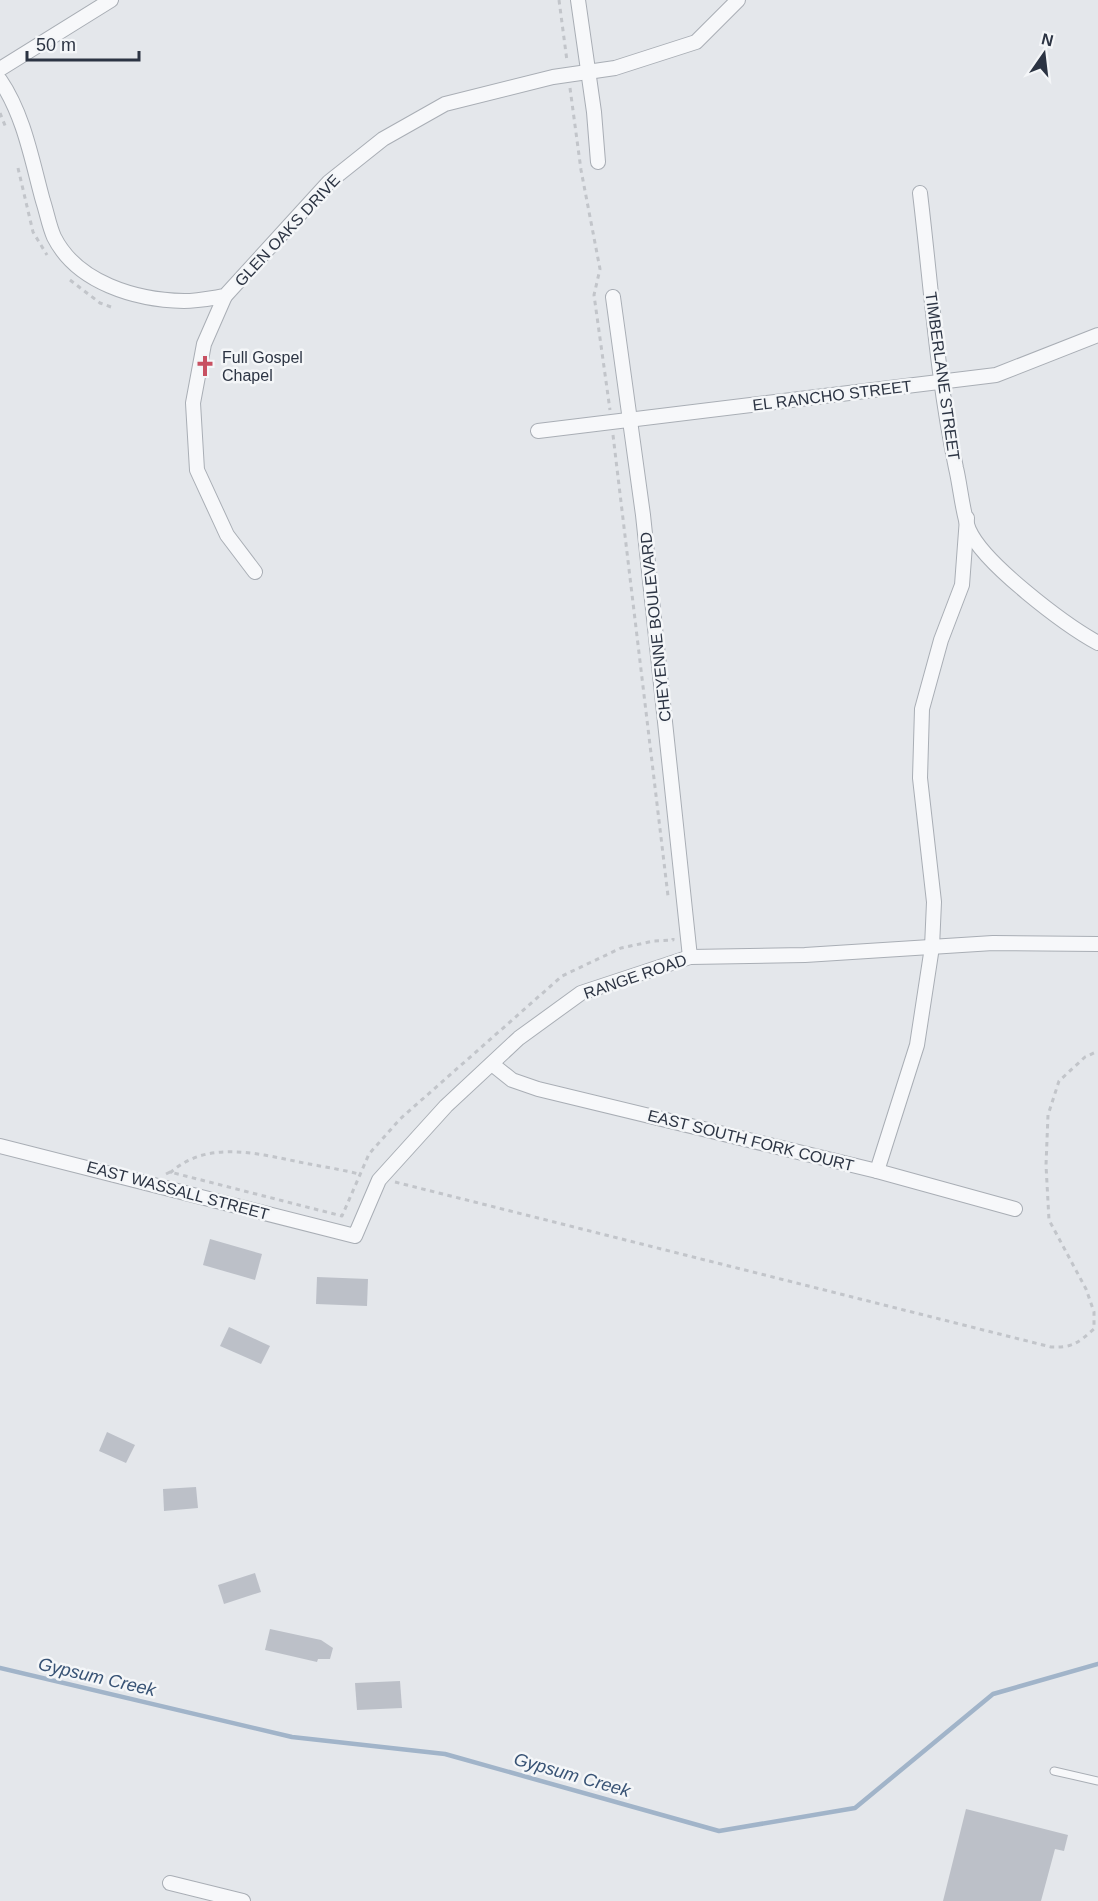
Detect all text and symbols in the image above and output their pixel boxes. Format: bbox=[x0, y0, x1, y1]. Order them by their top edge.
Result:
scale bar bbox=[27, 24, 140, 62]
north arrow bbox=[1014, 24, 1074, 84]
text: N bbox=[1040, 30, 1055, 50]
text: 50 m bbox=[36, 35, 76, 55]
street label: GLEN OAKS DRIVE bbox=[231, 171, 343, 289]
street label: TIMBERLANE STREET bbox=[922, 291, 963, 462]
place label: Full Gospel Chapel bbox=[222, 349, 303, 384]
church icon: Full Gospel Chapel bbox=[193, 354, 217, 378]
street label: EL RANCHO STREET bbox=[751, 377, 913, 414]
street label: CHEYENNE BOULEVARD bbox=[637, 531, 674, 723]
street label: RANGE ROAD bbox=[582, 951, 689, 1002]
street label: EAST SOUTH FORK COURT bbox=[646, 1107, 856, 1174]
street label: EAST WASSALL STREET bbox=[85, 1158, 271, 1223]
water label: Gypsum Creek bbox=[36, 1654, 159, 1700]
water label: Gypsum Creek bbox=[512, 1749, 633, 1801]

